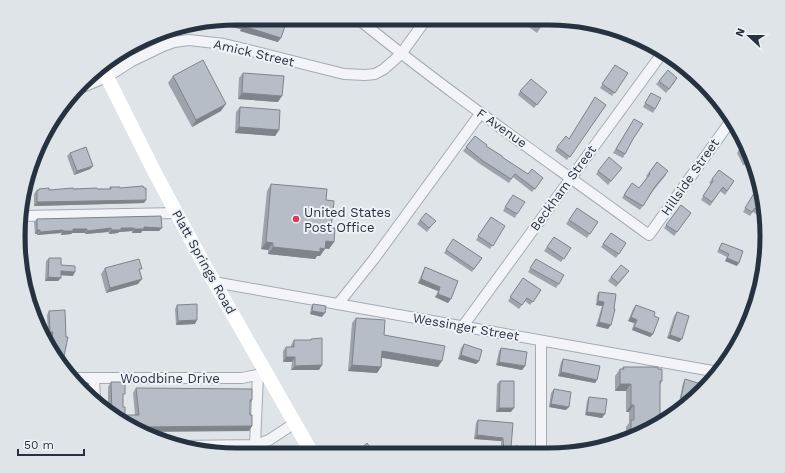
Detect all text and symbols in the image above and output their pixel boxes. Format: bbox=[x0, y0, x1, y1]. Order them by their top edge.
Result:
north arrow bbox=[729, 16, 769, 56]
text: N bbox=[733, 26, 748, 39]
street label: Amick Street bbox=[212, 36, 296, 70]
street label: F Avenue bbox=[474, 105, 530, 151]
street label: Hillside Street bbox=[658, 135, 722, 218]
street label: Beckham Street bbox=[527, 142, 599, 234]
place label: United States Post Office bbox=[304, 205, 391, 235]
street label: Platt Springs Road bbox=[169, 207, 239, 317]
marker: United States Post Office bbox=[291, 214, 301, 224]
street label: Wessinger Street bbox=[412, 310, 521, 344]
street label: Woodbine Drive bbox=[120, 371, 220, 386]
scale bar bbox=[18, 431, 84, 457]
text: 50 m bbox=[24, 438, 54, 452]

